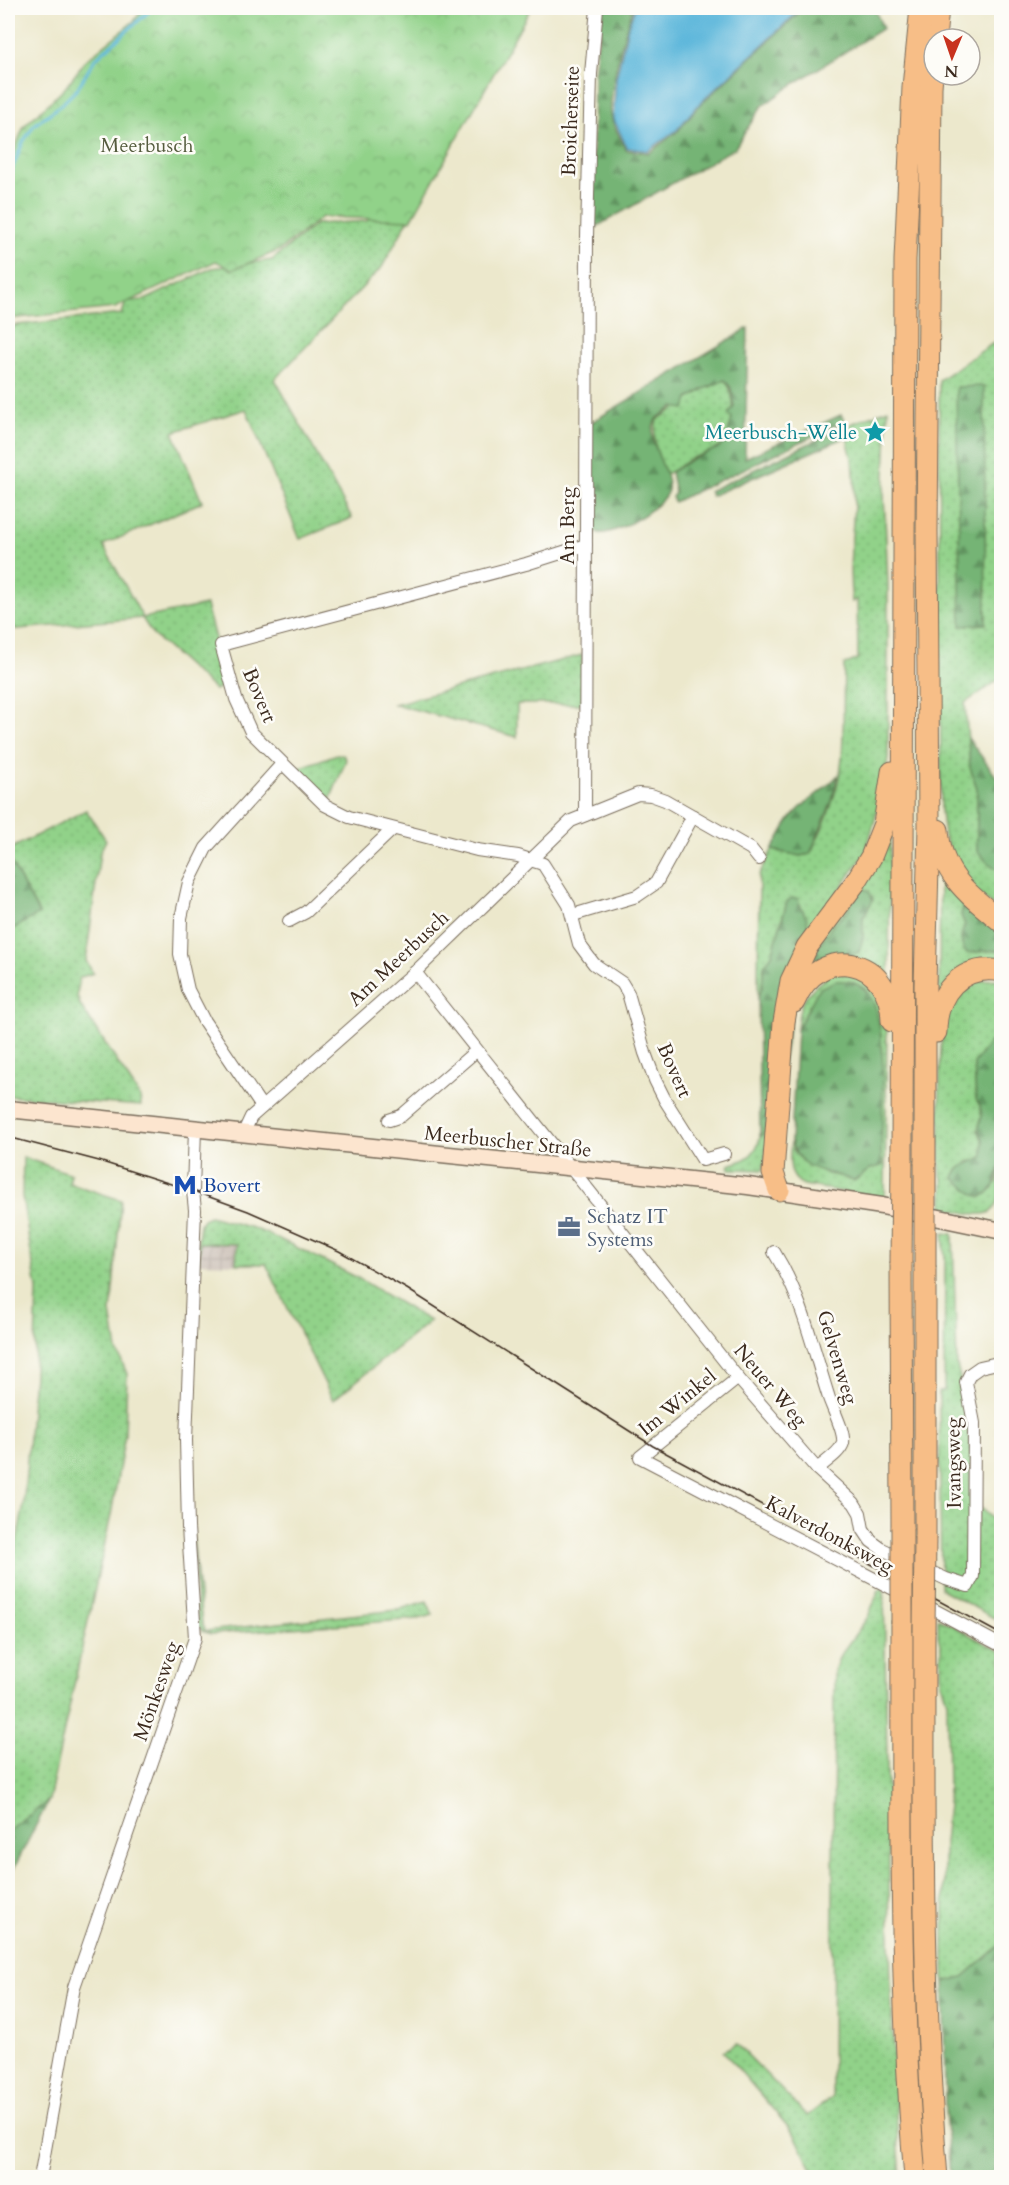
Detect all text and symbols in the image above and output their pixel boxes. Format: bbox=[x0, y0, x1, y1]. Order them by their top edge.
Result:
north arrow bbox=[922, 27, 982, 87]
text: N bbox=[944, 60, 959, 82]
street label: Broicherseite bbox=[555, 65, 586, 177]
park label: Meerbusch bbox=[101, 132, 193, 159]
place label: Meerbusch-Welle bbox=[705, 419, 857, 446]
place icon: Meerbusch-Welle bbox=[862, 419, 888, 445]
street label: Am Berg bbox=[554, 486, 581, 565]
street label: Bovert bbox=[236, 664, 283, 727]
street label: Am Meerbusch bbox=[342, 904, 455, 1012]
street label: Bovert bbox=[651, 1039, 699, 1102]
street label: Meerbuscher Straße bbox=[423, 1119, 593, 1164]
metro station icon: Bovert bbox=[172, 1172, 198, 1198]
place label: Bovert bbox=[203, 1172, 261, 1199]
place label: Schatz IT Systems bbox=[587, 1203, 668, 1253]
office icon: Schatz IT Systems bbox=[556, 1214, 582, 1240]
street label: Gelvenweg bbox=[810, 1307, 865, 1408]
street label: Neuer Weg bbox=[728, 1338, 814, 1433]
street label: Im Winkel bbox=[633, 1363, 722, 1442]
street label: Ivangsweg bbox=[939, 1416, 968, 1509]
street label: Kalverdonksweg bbox=[761, 1489, 899, 1580]
street label: Mönkesweg bbox=[127, 1637, 186, 1745]

